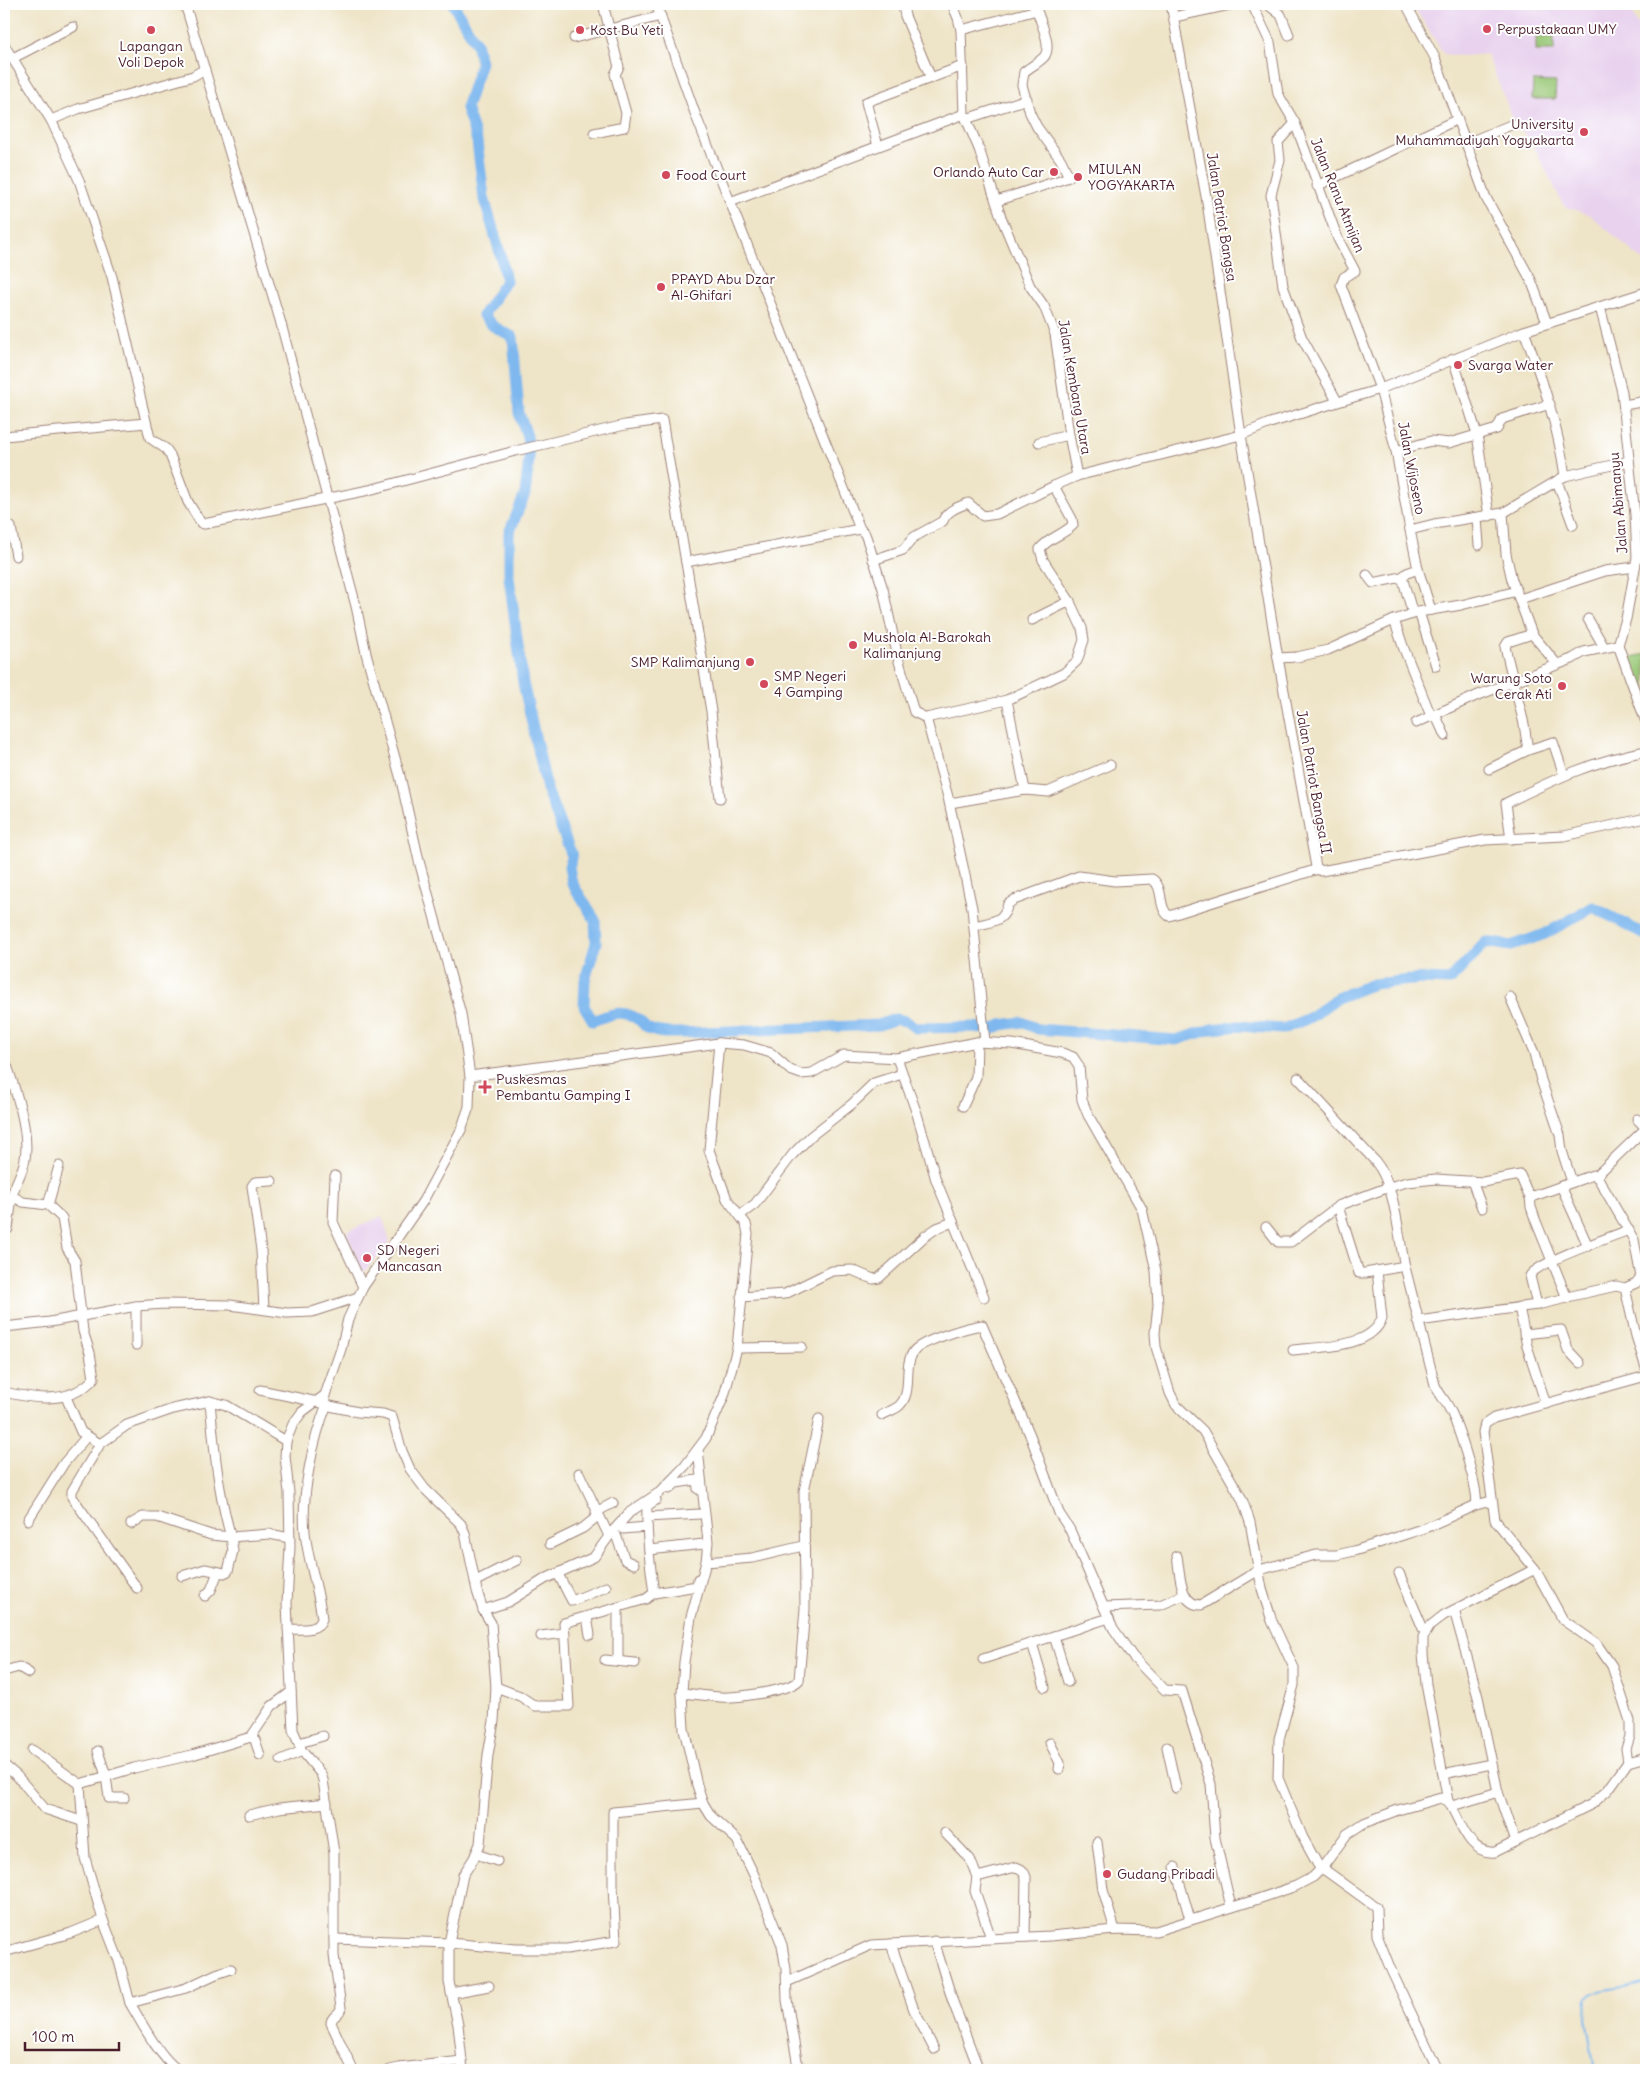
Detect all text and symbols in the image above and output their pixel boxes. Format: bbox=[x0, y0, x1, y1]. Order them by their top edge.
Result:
place label: Perpustakaan UMY bbox=[1497, 20, 1617, 38]
place label: Kost Bu Yeti bbox=[590, 21, 664, 39]
marker: Perpustakaan UMY bbox=[1481, 23, 1493, 35]
marker: Lapangan Voli Depok bbox=[145, 24, 157, 36]
marker: Kost Bu Yeti bbox=[574, 24, 586, 36]
place label: Lapangan Voli Depok bbox=[118, 37, 184, 71]
place label: University Muhammadiyah Yogyakarta bbox=[1395, 115, 1574, 149]
marker: University Muhammadiyah Yogyakarta bbox=[1578, 126, 1590, 138]
street label: Jalan Ranu Atmijan bbox=[1307, 135, 1369, 255]
street label: Jalan Patriot Bangsa bbox=[1203, 151, 1241, 283]
place label: MIULAN YOGYAKARTA bbox=[1088, 160, 1175, 194]
place label: Orlando Auto Car bbox=[933, 163, 1044, 181]
place label: Food Court bbox=[676, 166, 746, 184]
marker: Orlando Auto Car bbox=[1048, 166, 1060, 178]
marker: Food Court bbox=[660, 169, 672, 181]
marker: MIULAN YOGYAKARTA bbox=[1072, 171, 1084, 183]
place label: PPAYD Abu Dzar Al-Ghifari bbox=[671, 270, 776, 304]
marker: PPAYD Abu Dzar Al-Ghifari bbox=[655, 281, 667, 293]
street label: Jalan Kembang Utara bbox=[1054, 318, 1096, 456]
place label: Svarga Water bbox=[1468, 356, 1553, 374]
marker: Svarga Water bbox=[1452, 359, 1464, 371]
street label: Jalan Wijoseno bbox=[1394, 420, 1430, 516]
street label: Jalan Abimanyu bbox=[1605, 451, 1631, 555]
place label: Mushola Al-Barokah Kalimanjung bbox=[863, 628, 991, 662]
marker: Mushola Al-Barokah Kalimanjung bbox=[847, 639, 859, 651]
place label: SMP Kalimanjung bbox=[631, 653, 740, 671]
marker: SMP Kalimanjung bbox=[744, 656, 756, 668]
place label: SMP Negeri 4 Gamping bbox=[774, 667, 846, 701]
place label: Warung Soto Cerak Ati bbox=[1470, 669, 1552, 703]
marker: SMP Negeri 4 Gamping bbox=[758, 678, 770, 690]
marker: Warung Soto Cerak Ati bbox=[1556, 680, 1568, 692]
street label: Jalan Patriot Bangsa II bbox=[1292, 709, 1336, 855]
place label: Puskesmas Pembantu Gamping I bbox=[496, 1070, 630, 1104]
marker: Puskesmas Pembantu Gamping I bbox=[478, 1080, 492, 1094]
place label: SD Negeri Mancasan bbox=[377, 1241, 442, 1275]
marker: SD Negeri Mancasan bbox=[361, 1252, 373, 1264]
place label: Gudang Pribadi bbox=[1117, 1865, 1215, 1883]
marker: Gudang Pribadi bbox=[1101, 1868, 1113, 1880]
scale bar bbox=[25, 2019, 119, 2051]
text: 100 m bbox=[32, 2027, 74, 2046]

